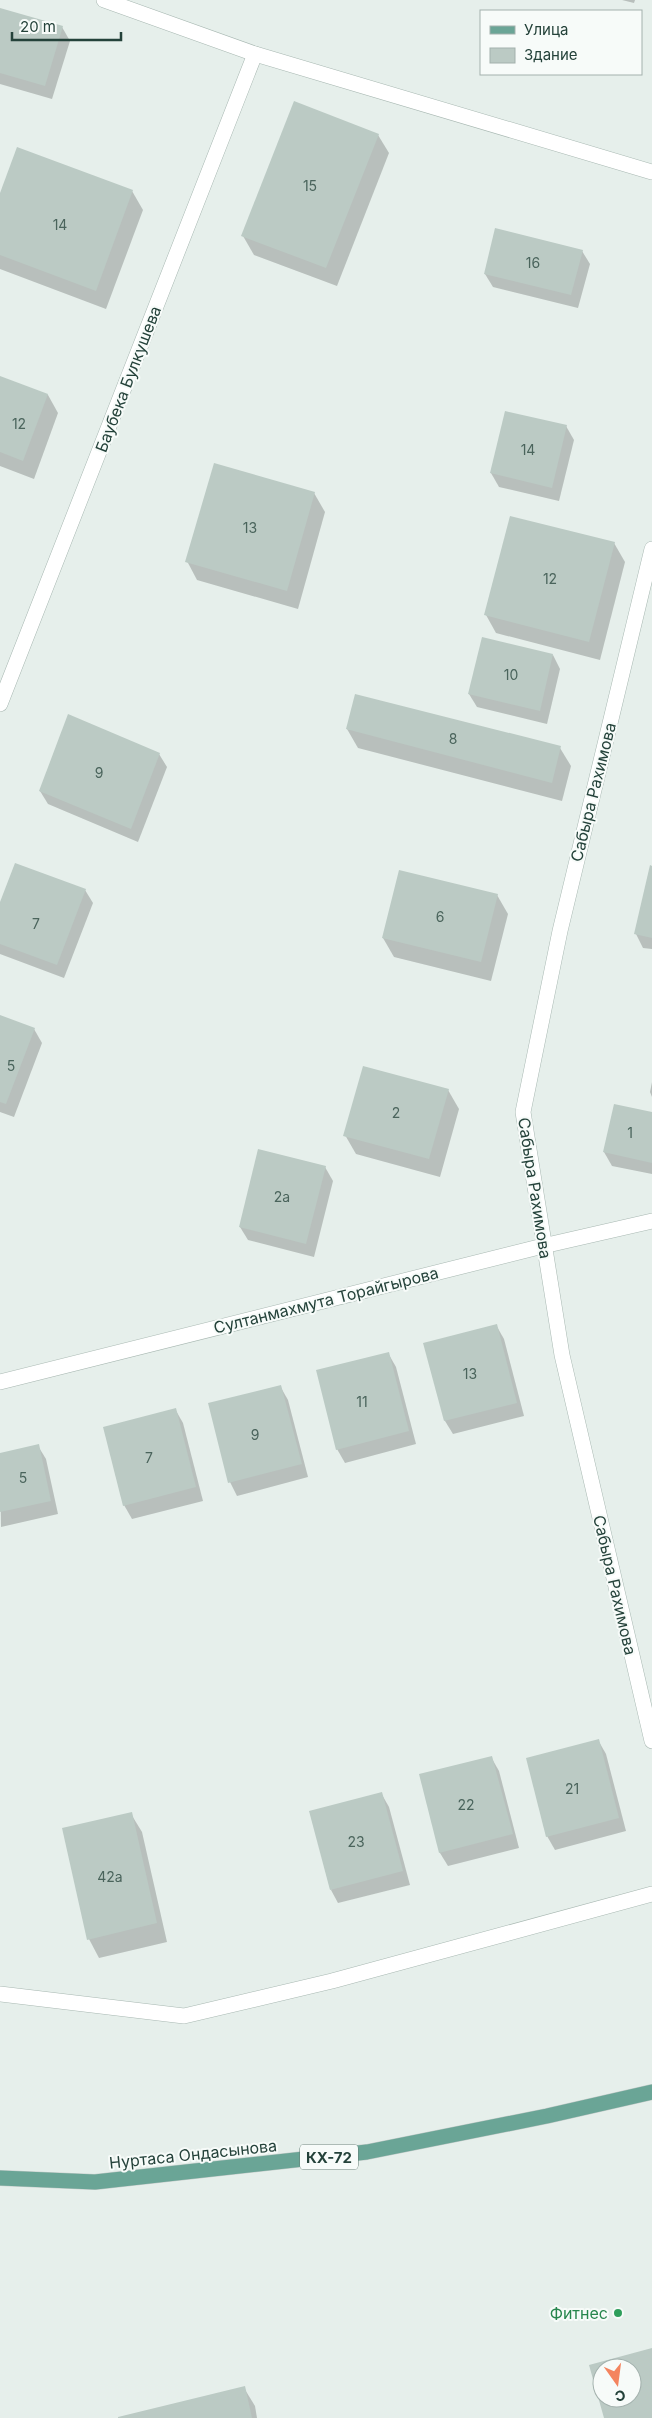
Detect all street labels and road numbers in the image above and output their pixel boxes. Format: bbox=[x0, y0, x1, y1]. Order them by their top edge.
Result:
street label: Баубека Булкушева bbox=[91, 303, 165, 455]
street label: Сабыра Рахимова bbox=[566, 720, 620, 864]
street label: Сабыра Рахимова bbox=[514, 1116, 556, 1260]
street label: Султанмахмута Торайгырова bbox=[211, 1262, 441, 1338]
street label: Сабыра Рахимова bbox=[589, 1513, 641, 1657]
street label: Нуртаса Ондасынова bbox=[108, 2135, 278, 2173]
road number: КХ-72 bbox=[300, 2144, 358, 2170]

